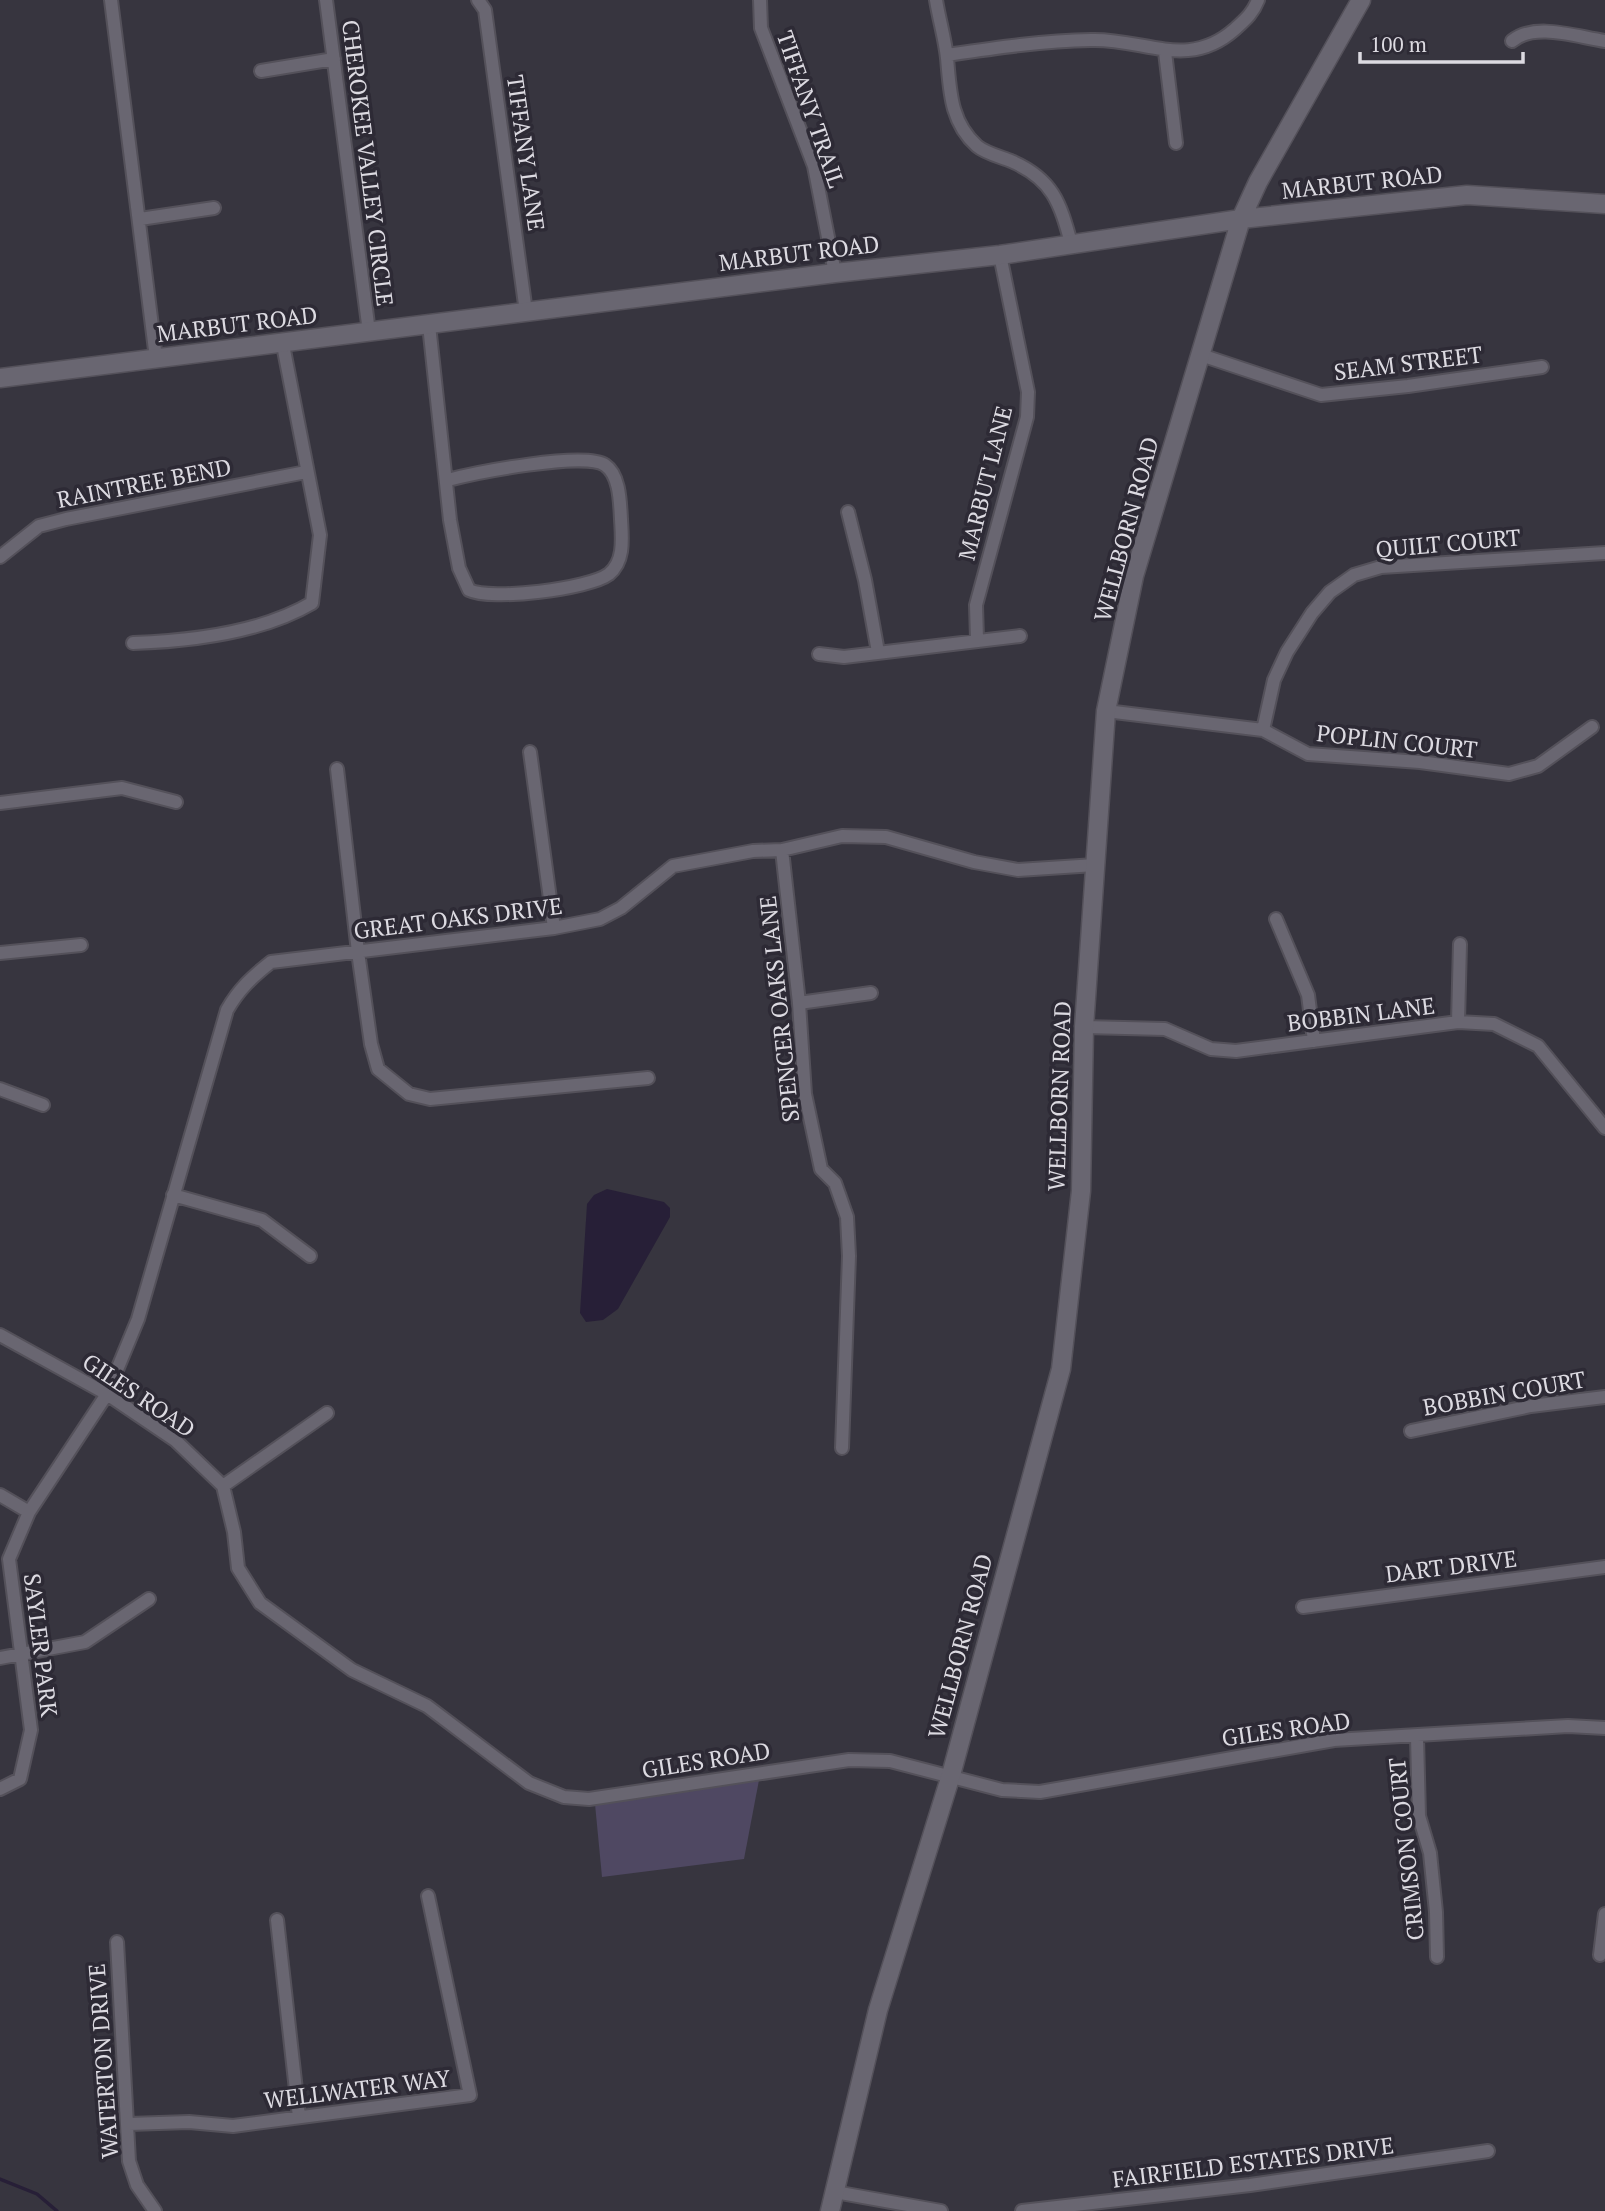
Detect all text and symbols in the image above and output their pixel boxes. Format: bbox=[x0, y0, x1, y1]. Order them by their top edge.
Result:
street label: CHEROKEE VALLEY CIRCLE bbox=[335, 18, 401, 308]
scale bar bbox=[1360, 21, 1523, 65]
street label: TIFFANY TRAIL bbox=[770, 26, 852, 192]
text: 100 m bbox=[1370, 30, 1427, 58]
street label: TIFFANY LANE bbox=[500, 73, 552, 233]
street label: MARBUT ROAD bbox=[1280, 158, 1444, 206]
street label: MARBUT ROAD bbox=[717, 228, 881, 278]
street label: MARBUT ROAD bbox=[155, 299, 319, 349]
street label: SEAM STREET bbox=[1332, 339, 1484, 387]
street label: MARBUT LANE bbox=[951, 402, 1019, 564]
street label: WELLBORN ROAD bbox=[1086, 433, 1166, 625]
street label: RAINTREE BEND bbox=[54, 451, 234, 515]
street label: QUILT COURT bbox=[1374, 521, 1522, 565]
street label: POPLIN COURT bbox=[1315, 717, 1479, 765]
street label: GREAT OAKS DRIVE bbox=[352, 890, 564, 946]
street label: SPENCER OAKS LANE bbox=[752, 894, 806, 1124]
street label: BOBBIN LANE bbox=[1285, 990, 1437, 1038]
street label: WELLBORN ROAD bbox=[1040, 1000, 1078, 1192]
street label: GILES ROAD bbox=[77, 1346, 201, 1444]
street label: BOBBIN COURT bbox=[1420, 1363, 1588, 1423]
street label: DART DRIVE bbox=[1383, 1543, 1519, 1589]
street label: WELLBORN ROAD bbox=[920, 1550, 1000, 1742]
street label: SAYLER PARK bbox=[17, 1572, 65, 1719]
street label: GILES ROAD bbox=[1220, 1705, 1352, 1753]
street label: GILES ROAD bbox=[640, 1735, 772, 1785]
street label: CRIMSON COURT bbox=[1381, 1756, 1431, 1942]
street label: WATERTON DRIVE bbox=[81, 1962, 125, 2160]
street label: WELLWATER WAY bbox=[262, 2062, 452, 2116]
street label: FAIRFIELD ESTATES DRIVE bbox=[1110, 2129, 1396, 2195]

